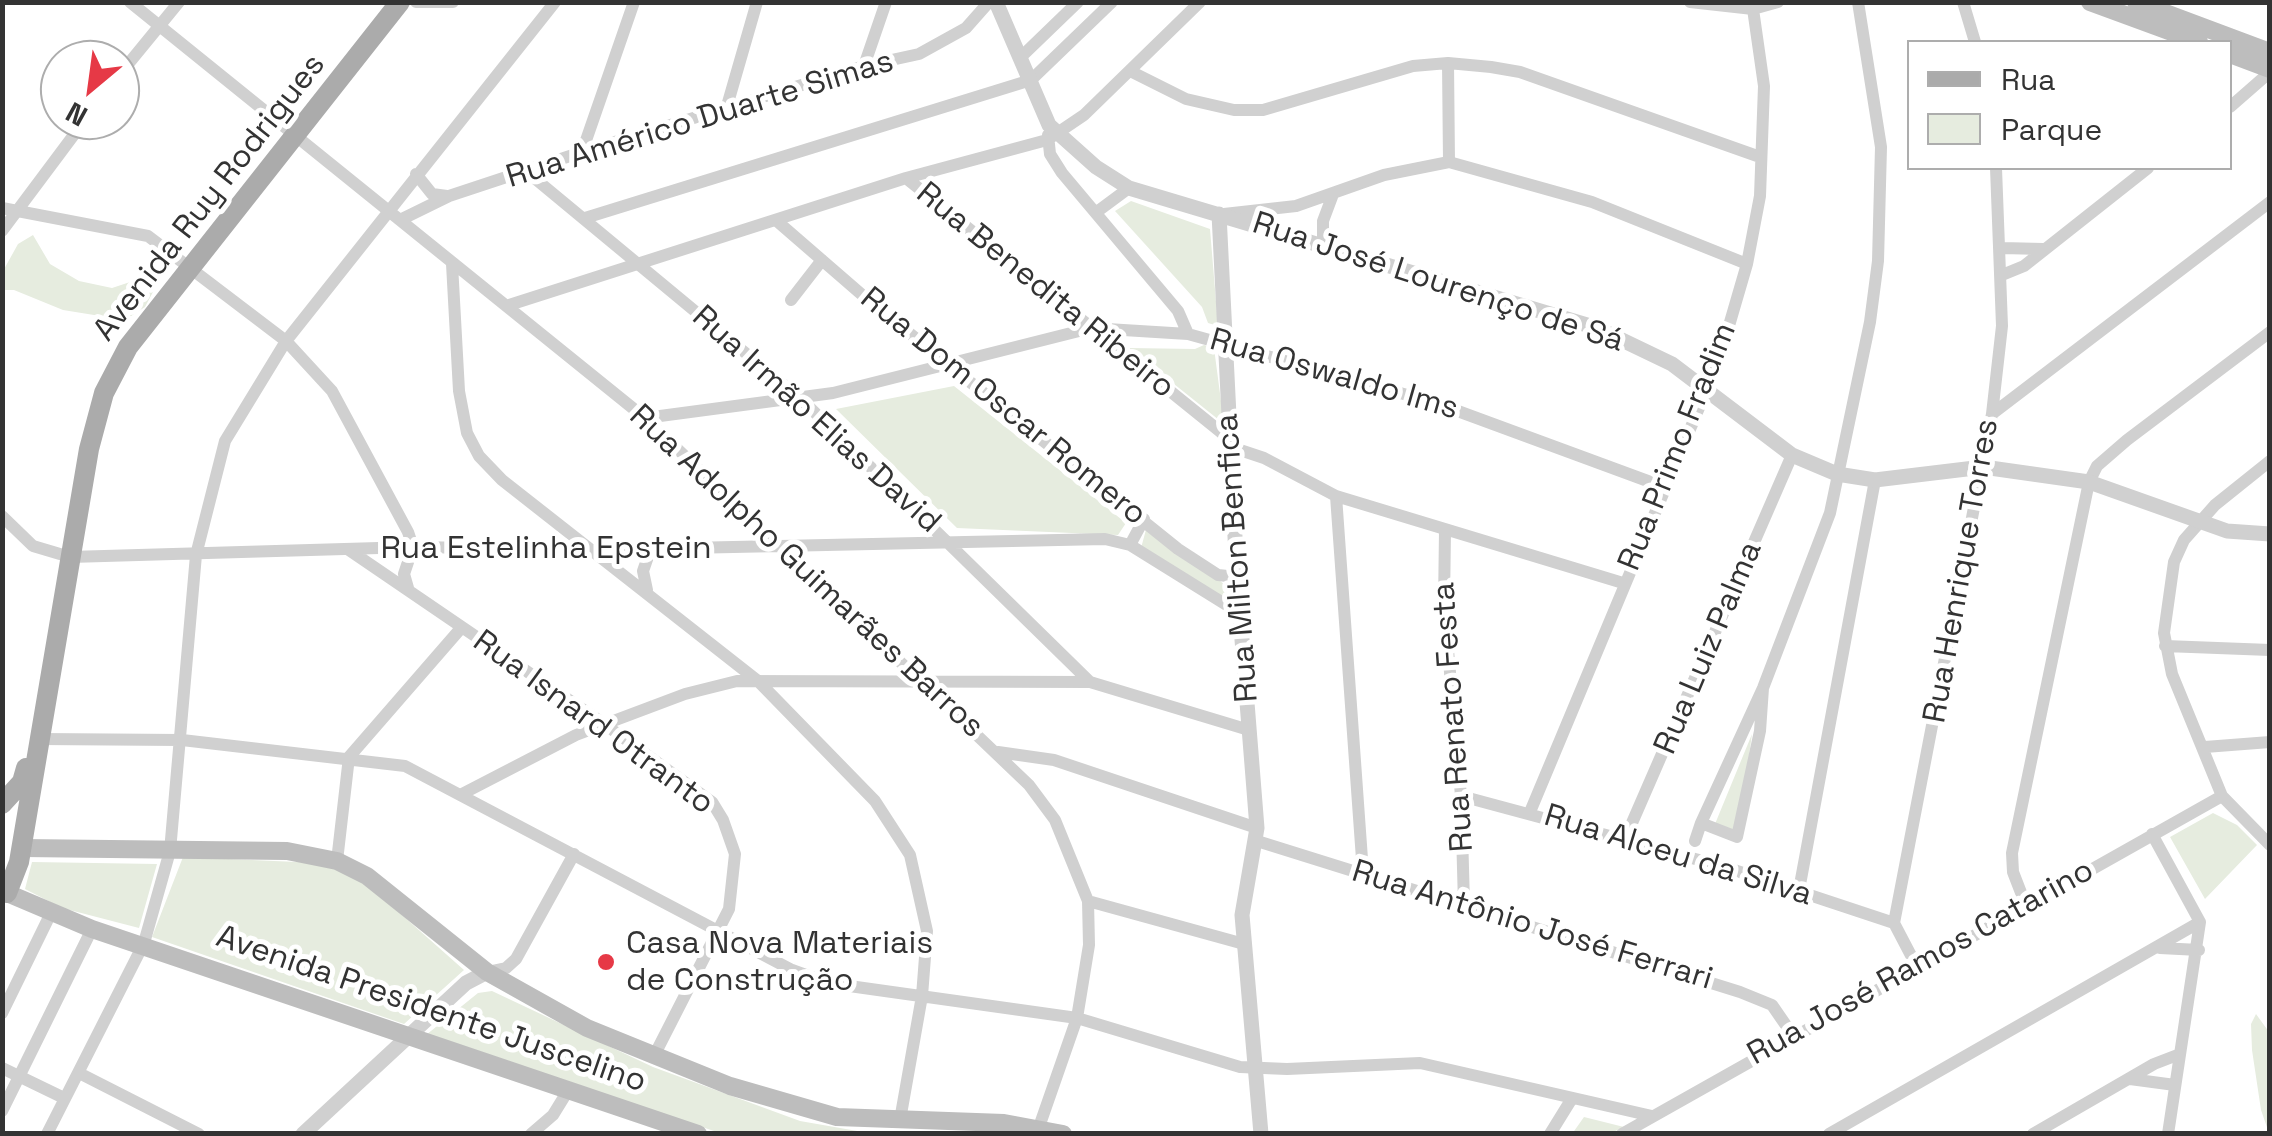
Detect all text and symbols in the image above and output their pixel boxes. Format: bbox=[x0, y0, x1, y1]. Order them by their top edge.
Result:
north arrow bbox=[40, 40, 140, 140]
legend bbox=[1907, 40, 2232, 170]
street label: Rua Américo Duarte Simas bbox=[502, 43, 898, 197]
street label: Avenida Ruy Rodrigues bbox=[86, 47, 334, 349]
text: Rua bbox=[2001, 60, 2056, 99]
text: N bbox=[59, 94, 93, 135]
text: Parque bbox=[2001, 110, 2102, 149]
street label: Rua Benedita Ribeiro bbox=[908, 175, 1182, 407]
street label: Rua José Lourenço de Sá bbox=[1248, 205, 1628, 361]
street label: Rua Dom Oscar Romero bbox=[852, 280, 1154, 534]
street label: Rua Irmão Elias David bbox=[684, 298, 948, 542]
street label: Rua Primo Fradim bbox=[1611, 318, 1745, 576]
street label: Rua Oswaldo Ims bbox=[1205, 321, 1463, 429]
street label: Rua Adolpho Guimarães Barros bbox=[621, 397, 991, 747]
street label: Rua Milton Benfica bbox=[1209, 412, 1267, 704]
street label: Rua Henrique Torres bbox=[1916, 416, 2008, 726]
street label: Rua Estelinha Epstein bbox=[380, 530, 712, 568]
street label: Rua Luiz Palma bbox=[1647, 536, 1771, 760]
street label: Rua Renato Festa bbox=[1425, 581, 1483, 853]
street label: Rua Isnard Otranto bbox=[465, 623, 721, 823]
street label: Rua Alceu da Silva bbox=[1539, 797, 1817, 915]
street label: Rua José Ramos Catarino bbox=[1741, 852, 2101, 1074]
street label: Rua Antônio José Ferrari bbox=[1347, 853, 1717, 999]
street label: Avenida Presidente Juscelino bbox=[211, 918, 651, 1102]
place label: Casa Nova Materiais de Construção bbox=[626, 925, 933, 1000]
marker: Casa Nova Materiais de Construção bbox=[595, 951, 617, 973]

